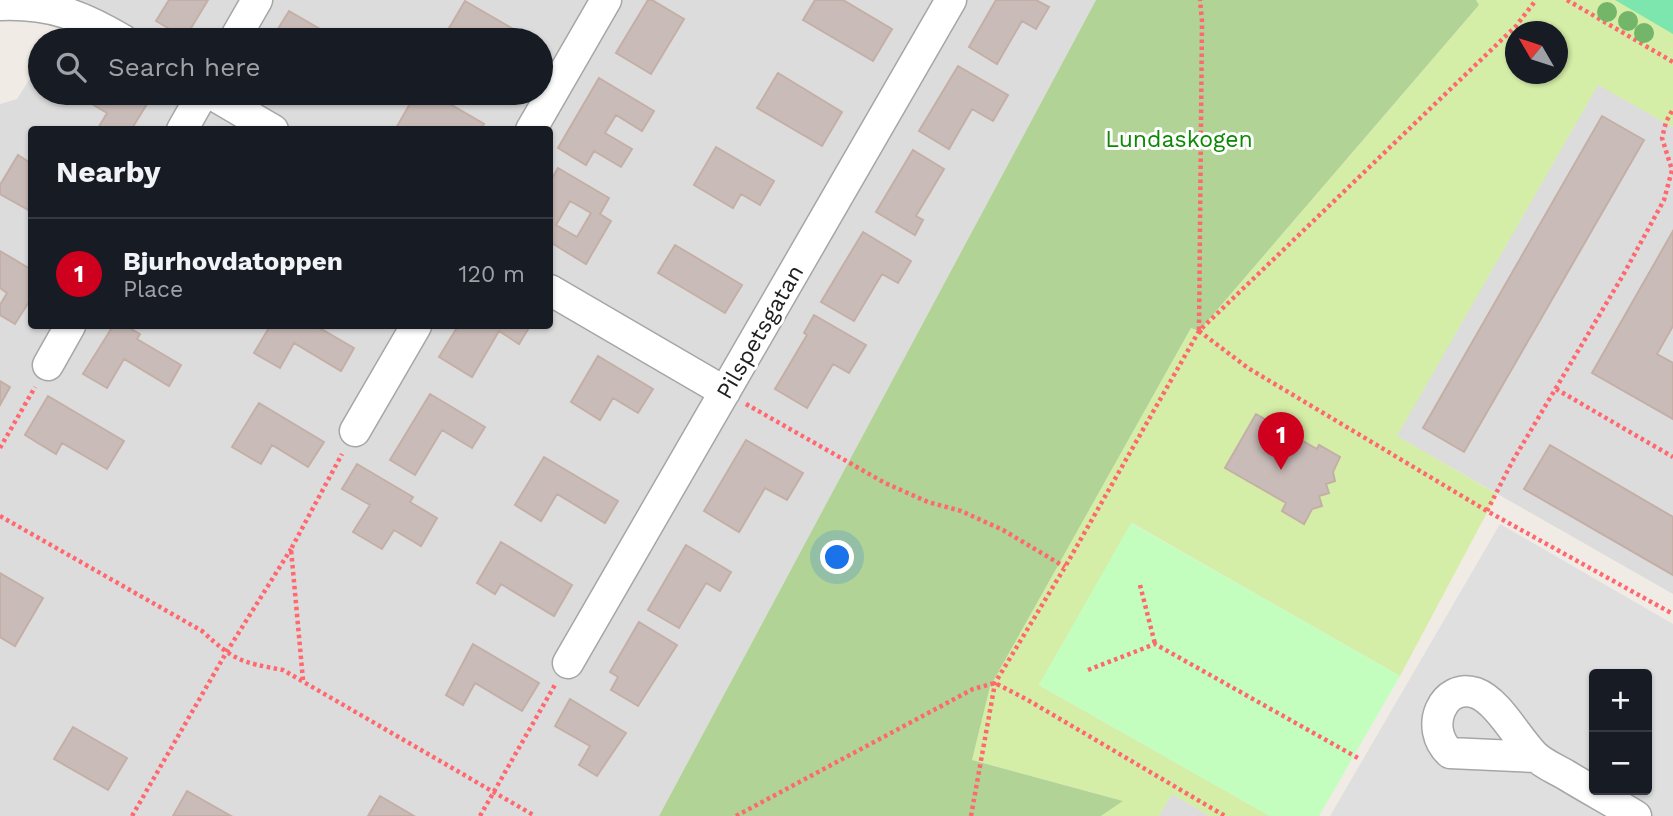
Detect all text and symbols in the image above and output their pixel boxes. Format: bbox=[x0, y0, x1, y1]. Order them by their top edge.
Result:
north arrow bbox=[1505, 21, 1568, 84]
search box bbox=[28, 28, 553, 105]
icon: search bbox=[52, 48, 90, 86]
text: Search here bbox=[108, 52, 260, 82]
park label: Lundaskogen bbox=[1105, 126, 1253, 153]
text: Nearby bbox=[56, 154, 161, 189]
text: Bjurhovdatoppen bbox=[123, 246, 343, 276]
street label: Pilspetsgatan bbox=[711, 260, 809, 404]
text: 1 bbox=[74, 261, 84, 288]
text: 120 m bbox=[459, 261, 525, 288]
text: Place bbox=[123, 276, 183, 303]
pin: 1 bbox=[1258, 412, 1304, 470]
your location bbox=[820, 540, 854, 574]
map controls bbox=[1589, 669, 1652, 795]
button: + bbox=[1589, 669, 1652, 732]
button: − bbox=[1589, 732, 1652, 795]

